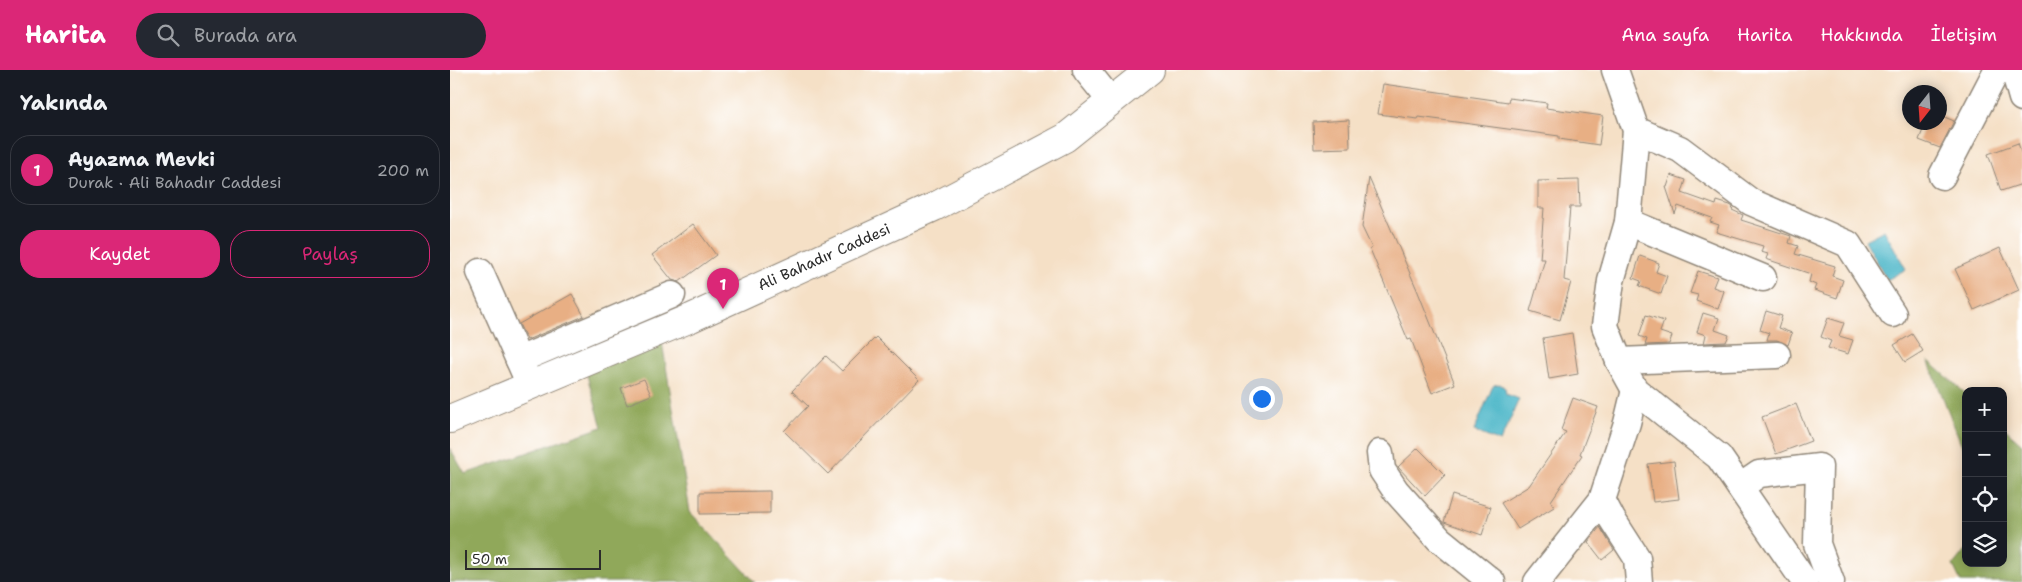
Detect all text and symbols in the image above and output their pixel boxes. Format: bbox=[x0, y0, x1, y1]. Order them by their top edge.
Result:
search box bbox=[136, 13, 486, 58]
text: Harita bbox=[25, 19, 106, 51]
icon: search bbox=[154, 21, 182, 49]
text: Burada ara bbox=[194, 23, 297, 48]
text: Ana sayfa bbox=[1621, 23, 1709, 47]
text: Harita bbox=[1737, 23, 1792, 47]
text: Hakkında bbox=[1820, 23, 1903, 47]
text: İletişim bbox=[1931, 23, 1997, 47]
north arrow bbox=[1902, 85, 1947, 130]
text: Yakında bbox=[20, 89, 107, 117]
text: Ayazma Mevki bbox=[68, 147, 215, 172]
text: 1 bbox=[33, 160, 41, 181]
text: 200 m bbox=[377, 160, 429, 181]
text: Durak · Ali Bahadır Caddesi bbox=[68, 172, 282, 193]
street label: Ali Bahadır Caddesi bbox=[755, 219, 893, 295]
button: Kaydet bbox=[20, 230, 220, 278]
button: Paylaş bbox=[230, 230, 430, 278]
pin: 1 bbox=[707, 268, 739, 309]
your location bbox=[1249, 386, 1275, 412]
map controls bbox=[1962, 387, 2007, 567]
button: + bbox=[1962, 387, 2007, 432]
button: − bbox=[1962, 432, 2007, 477]
button: locate bbox=[1962, 477, 2007, 522]
button: layers bbox=[1962, 522, 2007, 567]
scale bar bbox=[465, 547, 601, 570]
text: 50 m bbox=[472, 550, 507, 568]

